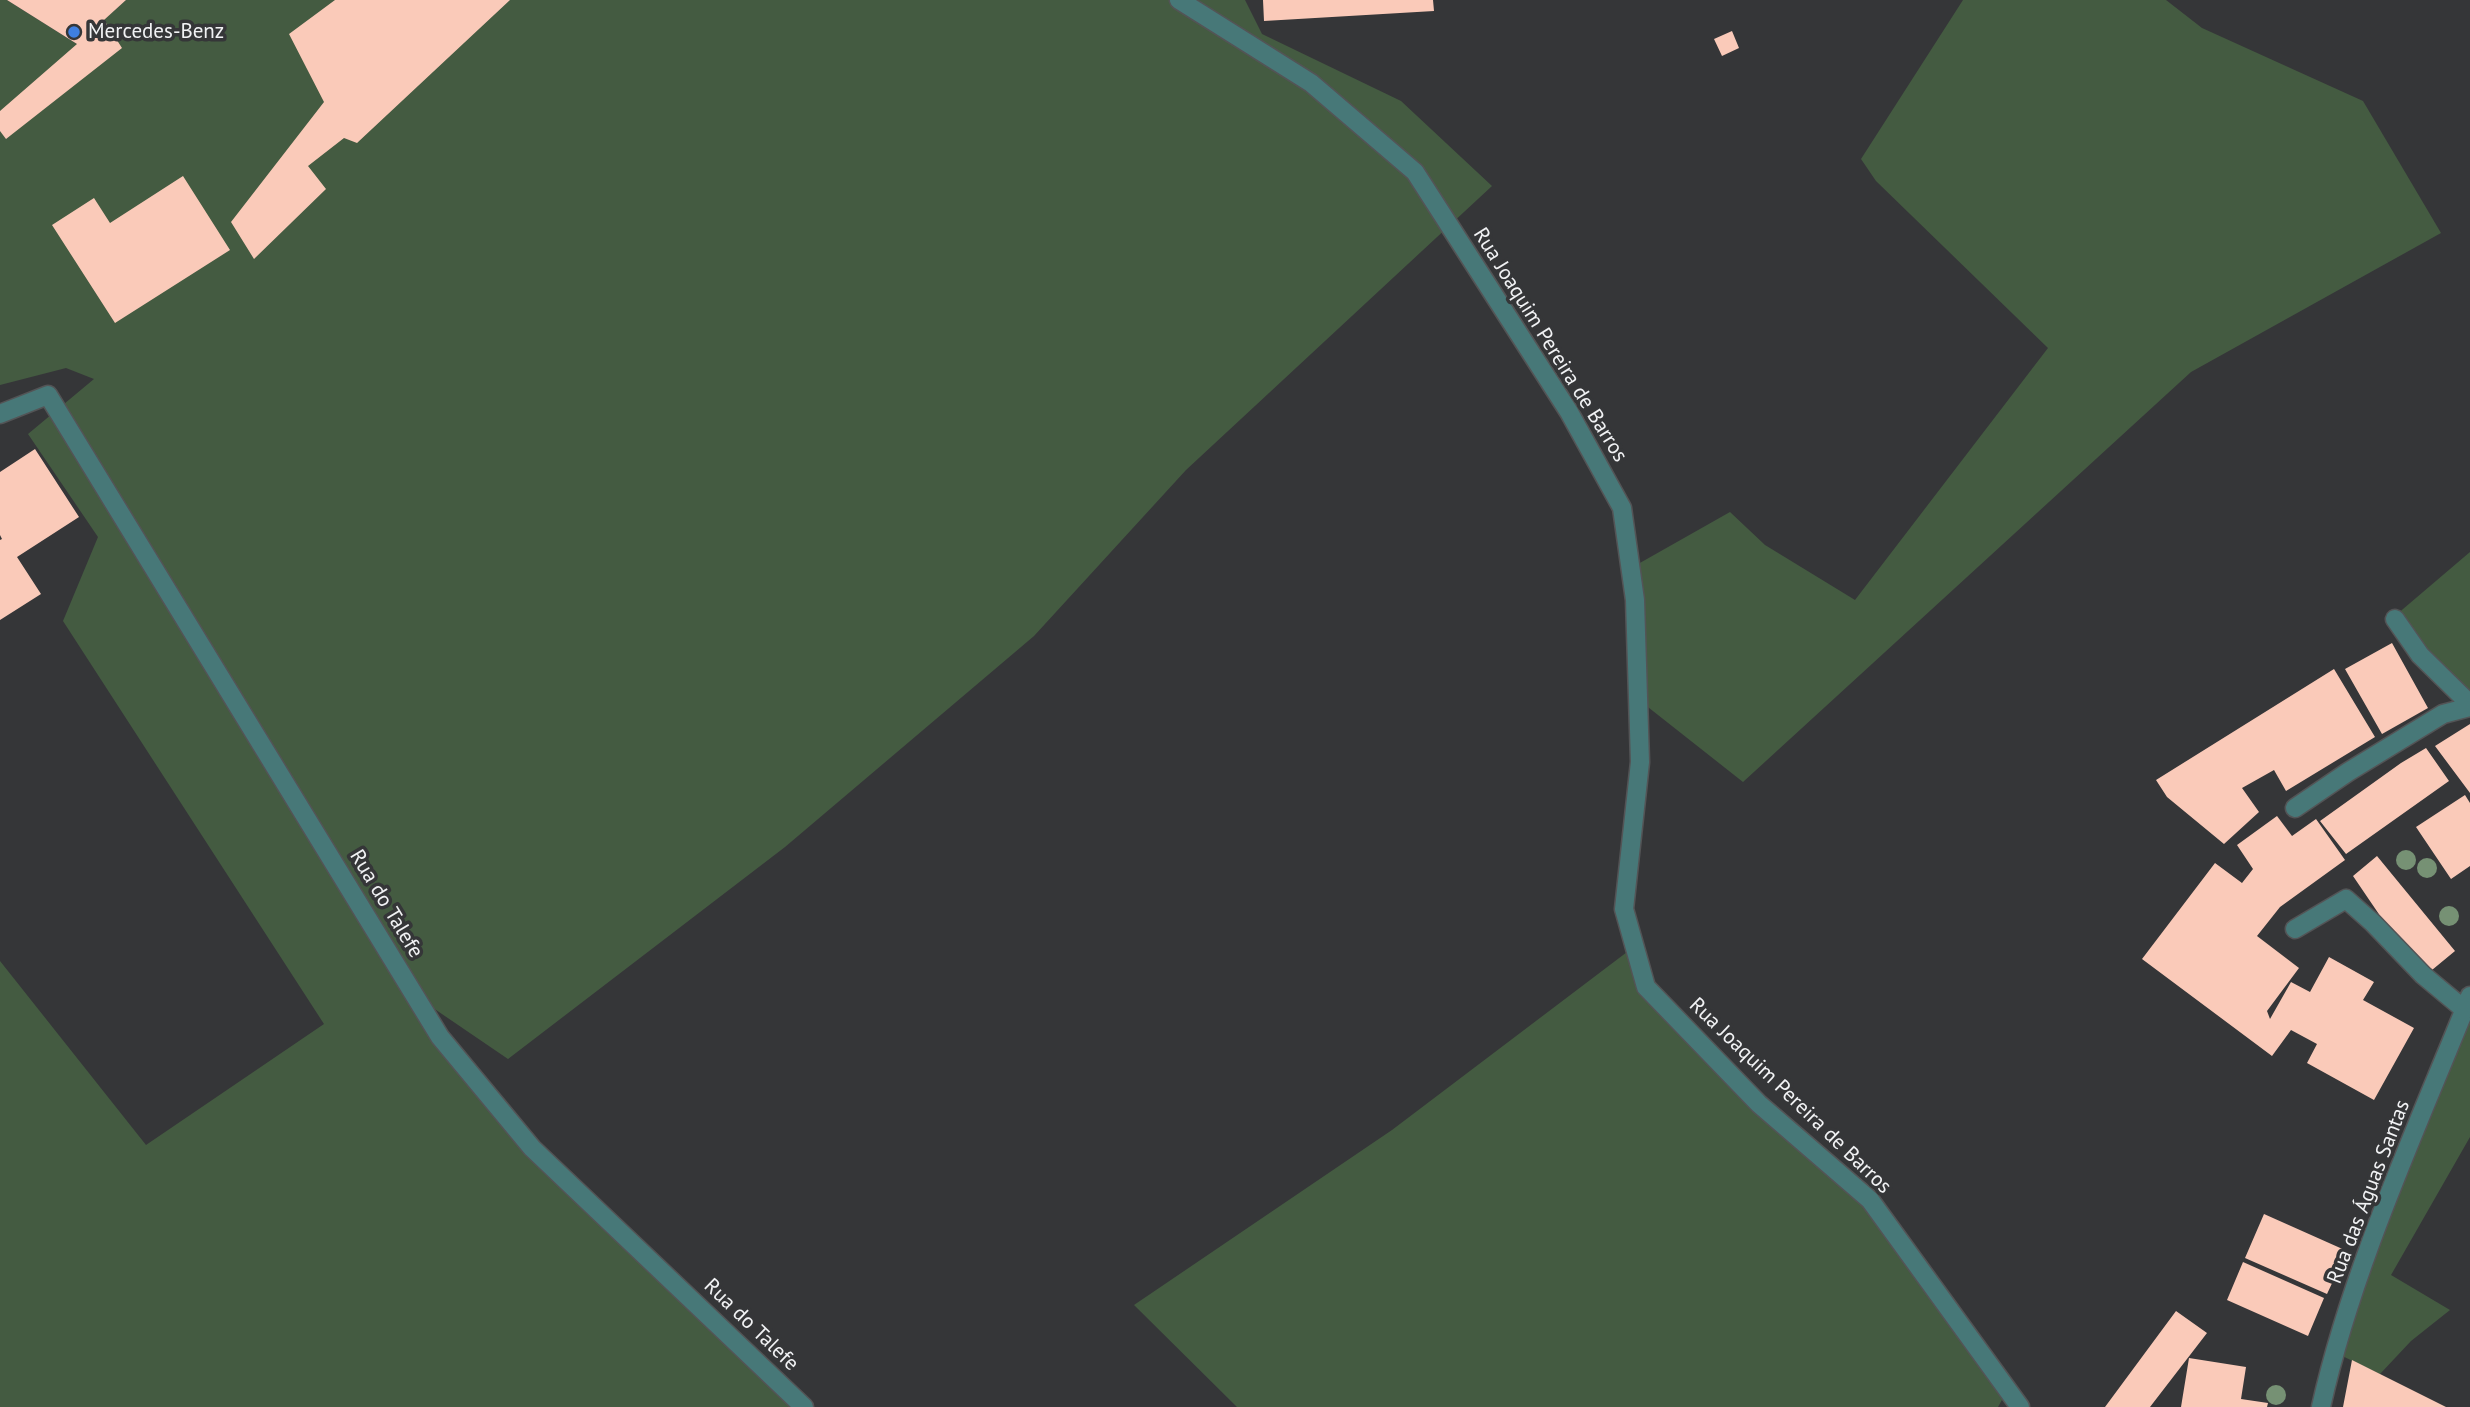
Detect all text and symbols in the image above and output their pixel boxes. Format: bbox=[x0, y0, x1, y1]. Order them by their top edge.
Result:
place label: Mercedes-Benz bbox=[88, 19, 224, 45]
marker: Mercedes-Benz bbox=[66, 24, 82, 40]
street label: Rua Joaquim Pereira de Barros bbox=[1467, 223, 1633, 467]
street label: Rua do Talefe bbox=[344, 845, 428, 963]
street label: Rua Joaquim Pereira de Barros bbox=[1684, 993, 1896, 1199]
street label: Rua das Águas Santas bbox=[2322, 1097, 2416, 1287]
street label: Rua do Talefe bbox=[699, 1274, 803, 1376]

